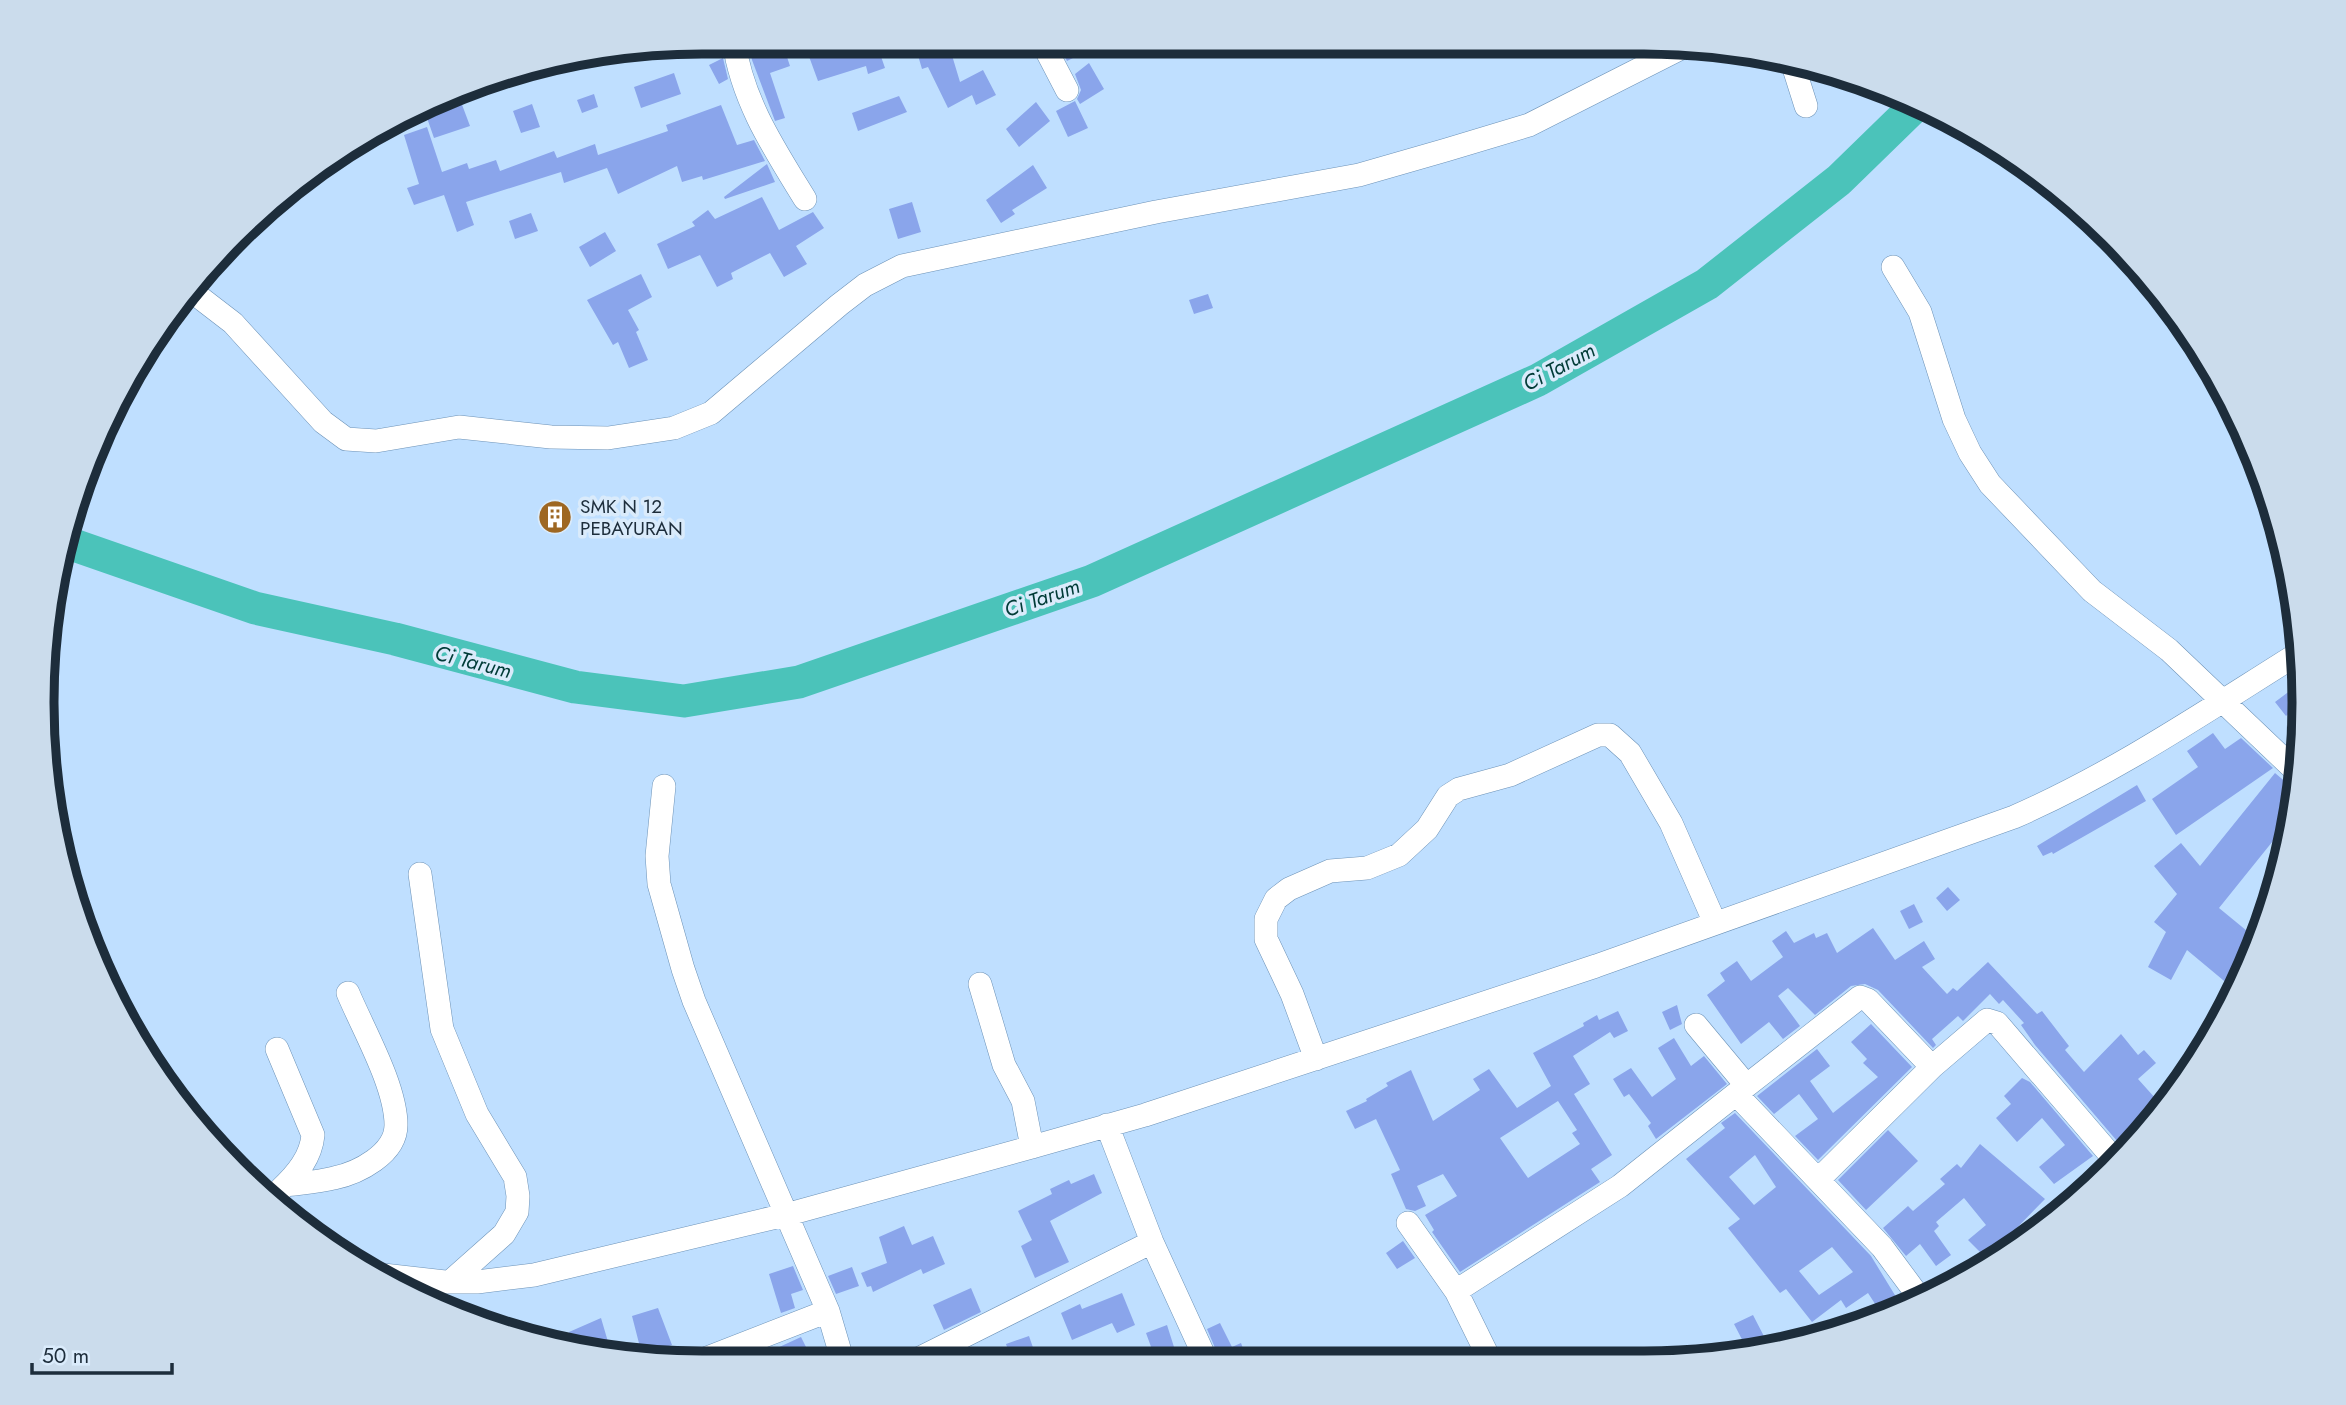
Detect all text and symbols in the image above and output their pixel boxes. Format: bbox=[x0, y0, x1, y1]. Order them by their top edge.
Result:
water label: Ci Tarum bbox=[1517, 335, 1601, 399]
place label: SMK N 12 PEBAYURAN bbox=[580, 493, 683, 542]
building icon: SMK N 12 PEBAYURAN bbox=[536, 498, 574, 536]
water label: Ci Tarum bbox=[1000, 571, 1084, 625]
water label: Ci Tarum bbox=[431, 638, 515, 686]
scale bar bbox=[32, 1332, 172, 1376]
text: 50 m bbox=[42, 1341, 89, 1371]

